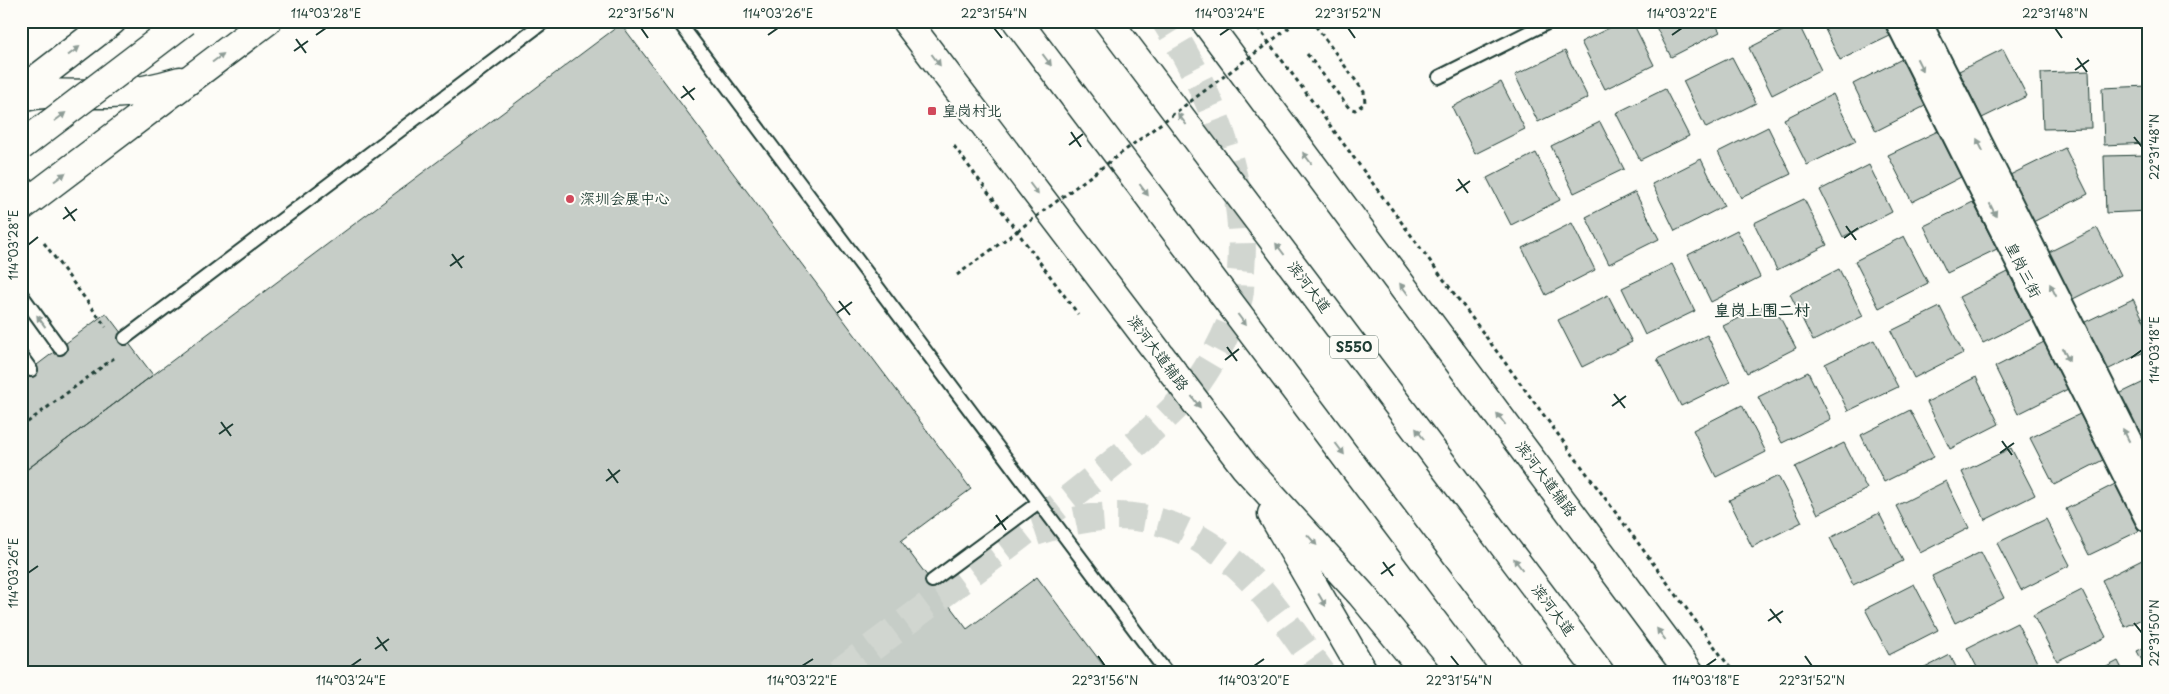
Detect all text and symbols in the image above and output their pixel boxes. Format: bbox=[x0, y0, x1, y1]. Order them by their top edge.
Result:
text: 114°03'28"E bbox=[291, 4, 361, 22]
text: 22°31'56"N bbox=[608, 4, 674, 22]
text: 114°03'26"E bbox=[743, 4, 813, 22]
text: 22°31'54"N bbox=[961, 4, 1027, 22]
text: 114°03'24"E bbox=[1195, 4, 1265, 22]
text: 22°31'52"N bbox=[1315, 4, 1381, 22]
text: 114°03'22"E bbox=[1647, 4, 1717, 22]
text: 22°31'48"N bbox=[2022, 4, 2088, 22]
one-way arrow bbox=[67, 45, 80, 56]
one-way arrow bbox=[211, 53, 224, 64]
one-way arrow bbox=[930, 53, 941, 66]
one-way arrow bbox=[1041, 53, 1052, 66]
one-way arrow bbox=[1916, 58, 1924, 72]
place label: 皇岗村北 bbox=[942, 98, 1002, 121]
marker: 皇岗村北 bbox=[926, 105, 938, 117]
one-way arrow bbox=[53, 111, 66, 122]
one-way arrow bbox=[1177, 112, 1187, 126]
text: 22°31'48"N bbox=[2145, 114, 2163, 180]
one-way arrow bbox=[1976, 137, 1984, 152]
one-way arrow bbox=[1302, 151, 1312, 165]
one-way arrow bbox=[53, 172, 66, 183]
one-way arrow bbox=[1029, 182, 1039, 196]
one-way arrow bbox=[1139, 183, 1150, 196]
place label: 深圳会展中心 bbox=[580, 186, 670, 209]
marker: 深圳会展中心 bbox=[564, 193, 576, 205]
one-way arrow bbox=[1989, 203, 1997, 217]
text: 114°03'28"E bbox=[4, 210, 22, 280]
street label: 皇岗三街 bbox=[2000, 237, 2048, 301]
one-way arrow bbox=[1274, 243, 1285, 256]
street label: 滨河大道 bbox=[1283, 255, 1337, 317]
one-way arrow bbox=[1399, 282, 1409, 296]
one-way arrow bbox=[2049, 283, 2057, 297]
district label: 皇岗上围二村 bbox=[1714, 297, 1810, 321]
street label: 滨河大道辅路 bbox=[1123, 309, 1195, 395]
one-way arrow bbox=[1237, 313, 1248, 326]
one-way arrow bbox=[36, 314, 46, 328]
text: 114°03'18"E bbox=[2145, 316, 2163, 384]
road number: S550 bbox=[1330, 336, 1378, 358]
one-way arrow bbox=[2062, 348, 2070, 363]
one-way arrow bbox=[1191, 395, 1201, 409]
one-way arrow bbox=[1496, 412, 1506, 426]
one-way arrow bbox=[1415, 427, 1425, 441]
one-way arrow bbox=[2122, 428, 2130, 442]
street label: 滨河大道辅路 bbox=[1511, 435, 1583, 521]
one-way arrow bbox=[1335, 442, 1346, 455]
one-way arrow bbox=[1306, 534, 1317, 547]
text: 114°03'26"E bbox=[4, 538, 22, 608]
one-way arrow bbox=[1512, 558, 1523, 571]
street label: 滨河大道 bbox=[1527, 578, 1581, 640]
one-way arrow bbox=[1318, 594, 1327, 607]
text: 22°31'50"N bbox=[2145, 599, 2163, 667]
one-way arrow bbox=[1655, 628, 1666, 641]
text: 114°03'24"E bbox=[316, 671, 386, 689]
text: 114°03'22"E bbox=[767, 671, 837, 689]
text: 22°31'56"N bbox=[1072, 671, 1138, 689]
text: 114°03'20"E bbox=[1218, 671, 1290, 689]
text: 22°31'54"N bbox=[1426, 671, 1492, 689]
text: 114°03'18"E bbox=[1672, 671, 1740, 689]
text: 22°31'52"N bbox=[1779, 671, 1845, 689]

